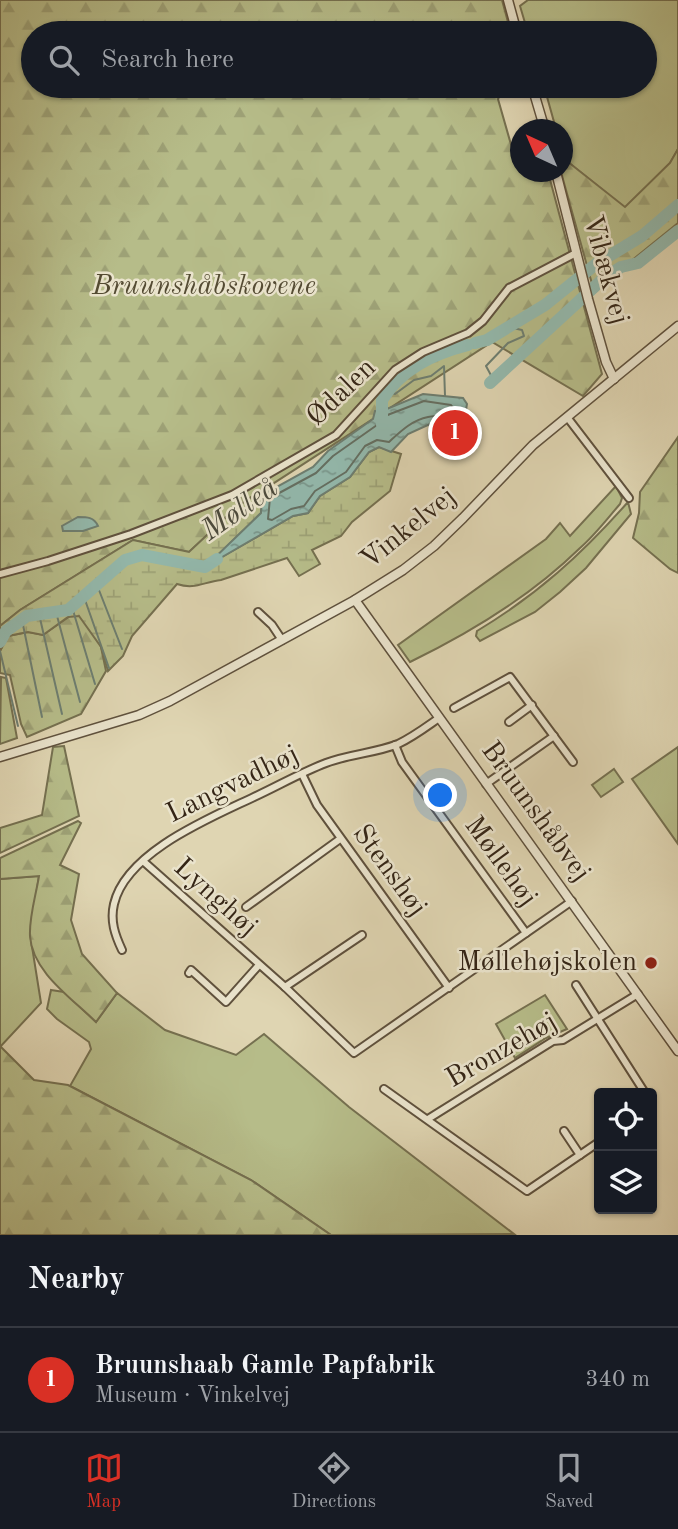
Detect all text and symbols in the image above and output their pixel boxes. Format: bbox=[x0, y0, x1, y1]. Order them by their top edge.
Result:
search box bbox=[21, 21, 657, 98]
icon: search bbox=[45, 41, 83, 79]
text: Search here bbox=[101, 47, 234, 73]
north arrow bbox=[510, 119, 573, 182]
street label: Vibækvej bbox=[577, 212, 633, 328]
park label: Bruunshåbskovene bbox=[91, 273, 316, 301]
street label: Ødalen bbox=[302, 354, 382, 432]
pin: 1 bbox=[432, 407, 478, 459]
water label: Mølleå bbox=[195, 473, 284, 548]
street label: Vinkelvej bbox=[356, 482, 462, 576]
street label: Bruunshåbvej bbox=[475, 737, 595, 887]
street label: Langvadhøj bbox=[162, 741, 304, 829]
your location bbox=[423, 778, 457, 812]
street label: Møllehøj bbox=[458, 812, 542, 912]
street label: Stenshøj bbox=[347, 820, 431, 922]
street label: Lynghøj bbox=[168, 853, 262, 943]
place label: Møllehøjskolen bbox=[457, 949, 637, 977]
marker: Møllehøjskolen bbox=[643, 955, 659, 971]
street label: Bronzehøj bbox=[442, 1008, 562, 1094]
map controls bbox=[594, 1088, 657, 1214]
button: locate bbox=[594, 1088, 657, 1151]
button: layers bbox=[594, 1151, 657, 1214]
text: Nearby bbox=[28, 1265, 125, 1295]
text: Bruunshaab Gamle Papfabrik bbox=[95, 1353, 435, 1379]
text: 1 bbox=[44, 1368, 58, 1391]
text: 340 m bbox=[585, 1368, 650, 1391]
text: Museum · Vinkelvej bbox=[95, 1384, 290, 1407]
tab: Map bbox=[85, 1449, 123, 1514]
tab: Directions bbox=[292, 1449, 376, 1514]
tab: Saved bbox=[545, 1449, 593, 1514]

